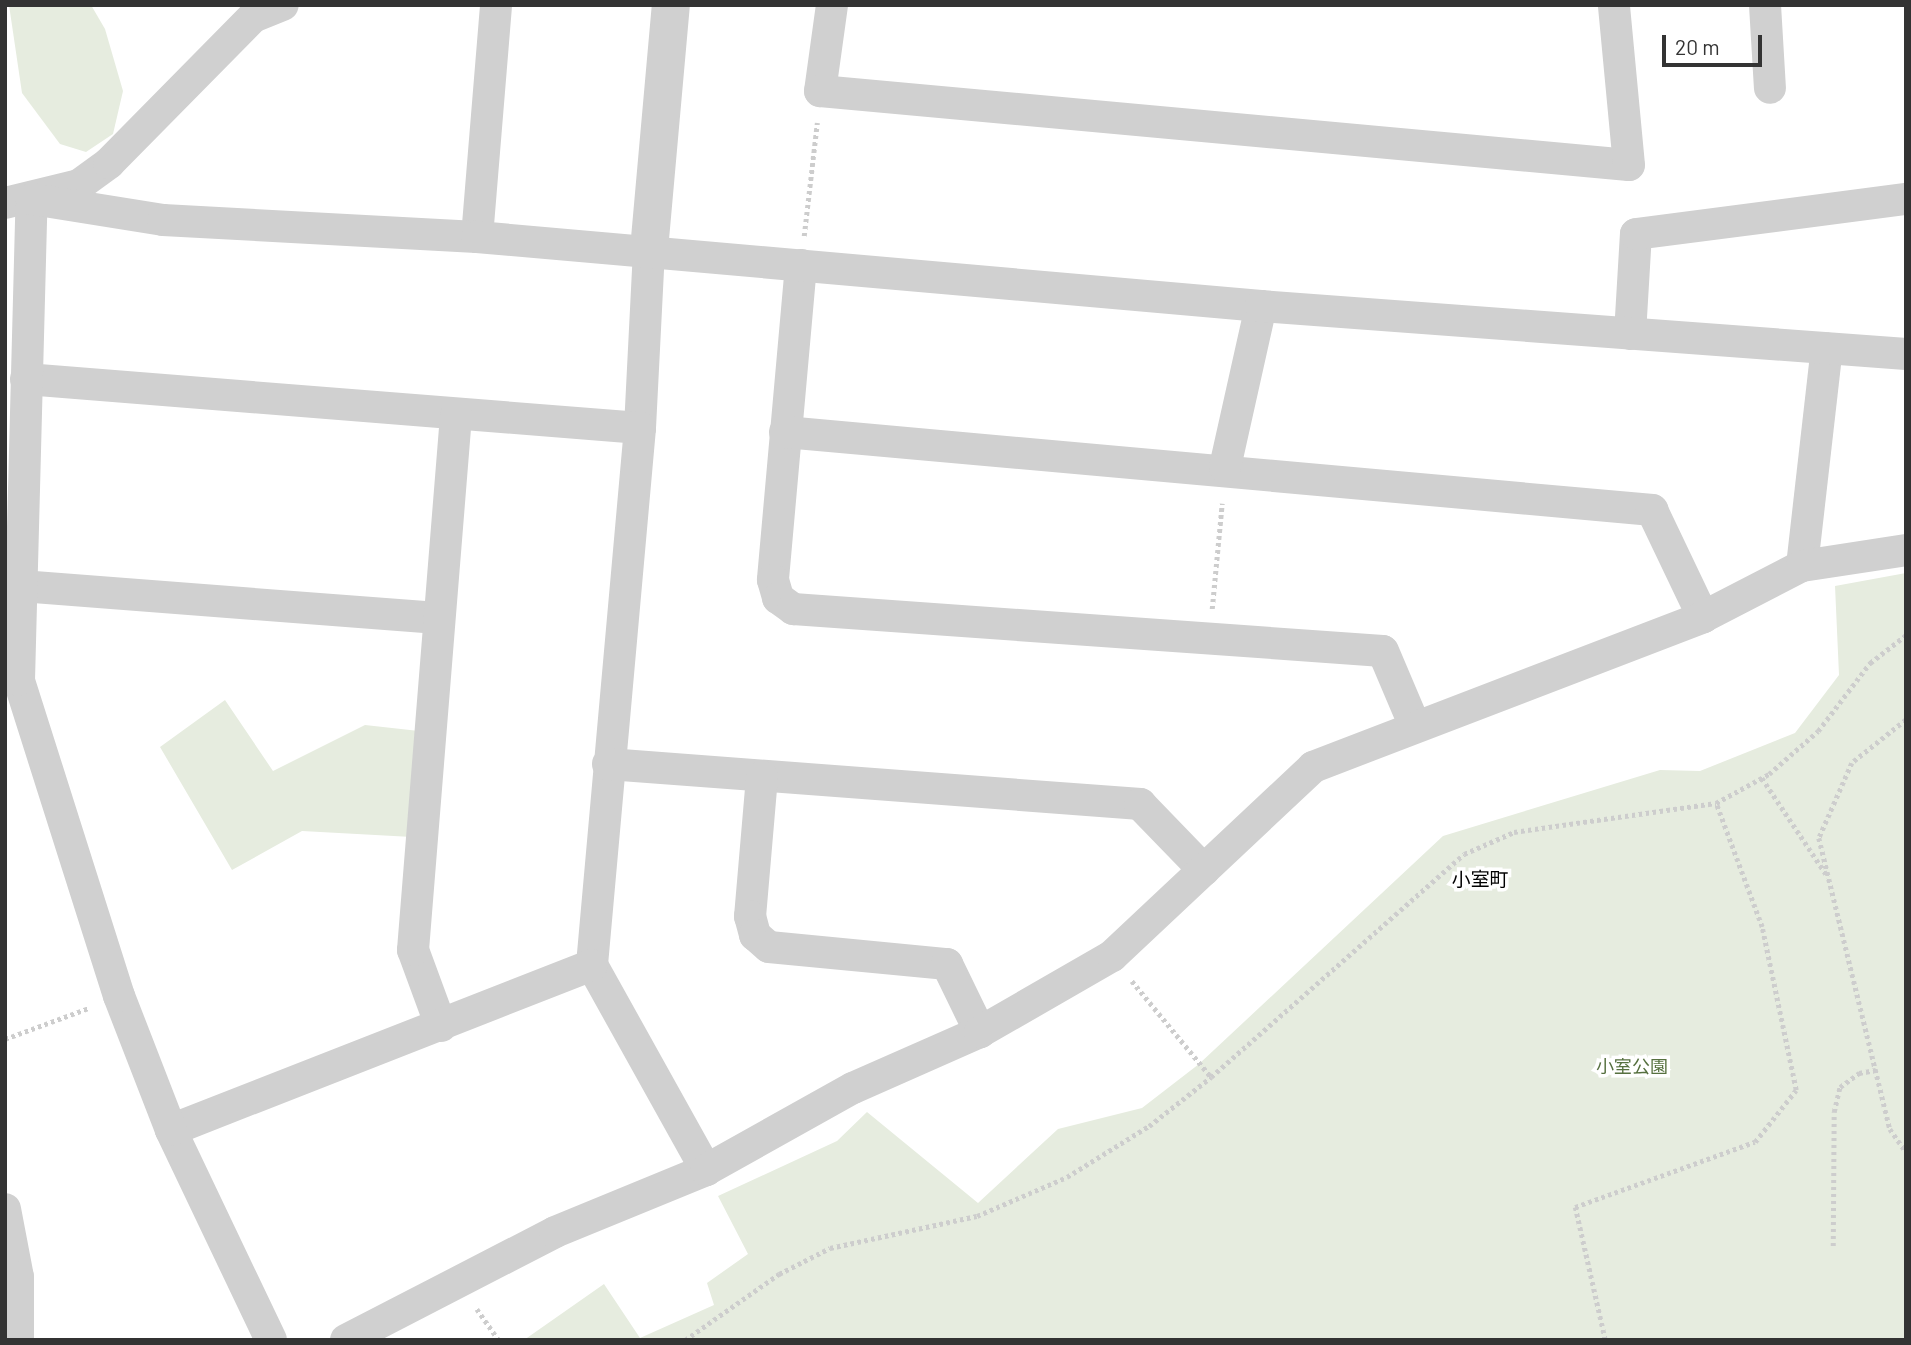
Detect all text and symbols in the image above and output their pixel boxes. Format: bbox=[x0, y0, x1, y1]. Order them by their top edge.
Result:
scale bar bbox=[1666, 21, 1766, 65]
text: 20 m bbox=[1675, 34, 1720, 59]
district label: 小室町 bbox=[1452, 868, 1508, 890]
park label: 小室公園 bbox=[1596, 1055, 1668, 1077]

